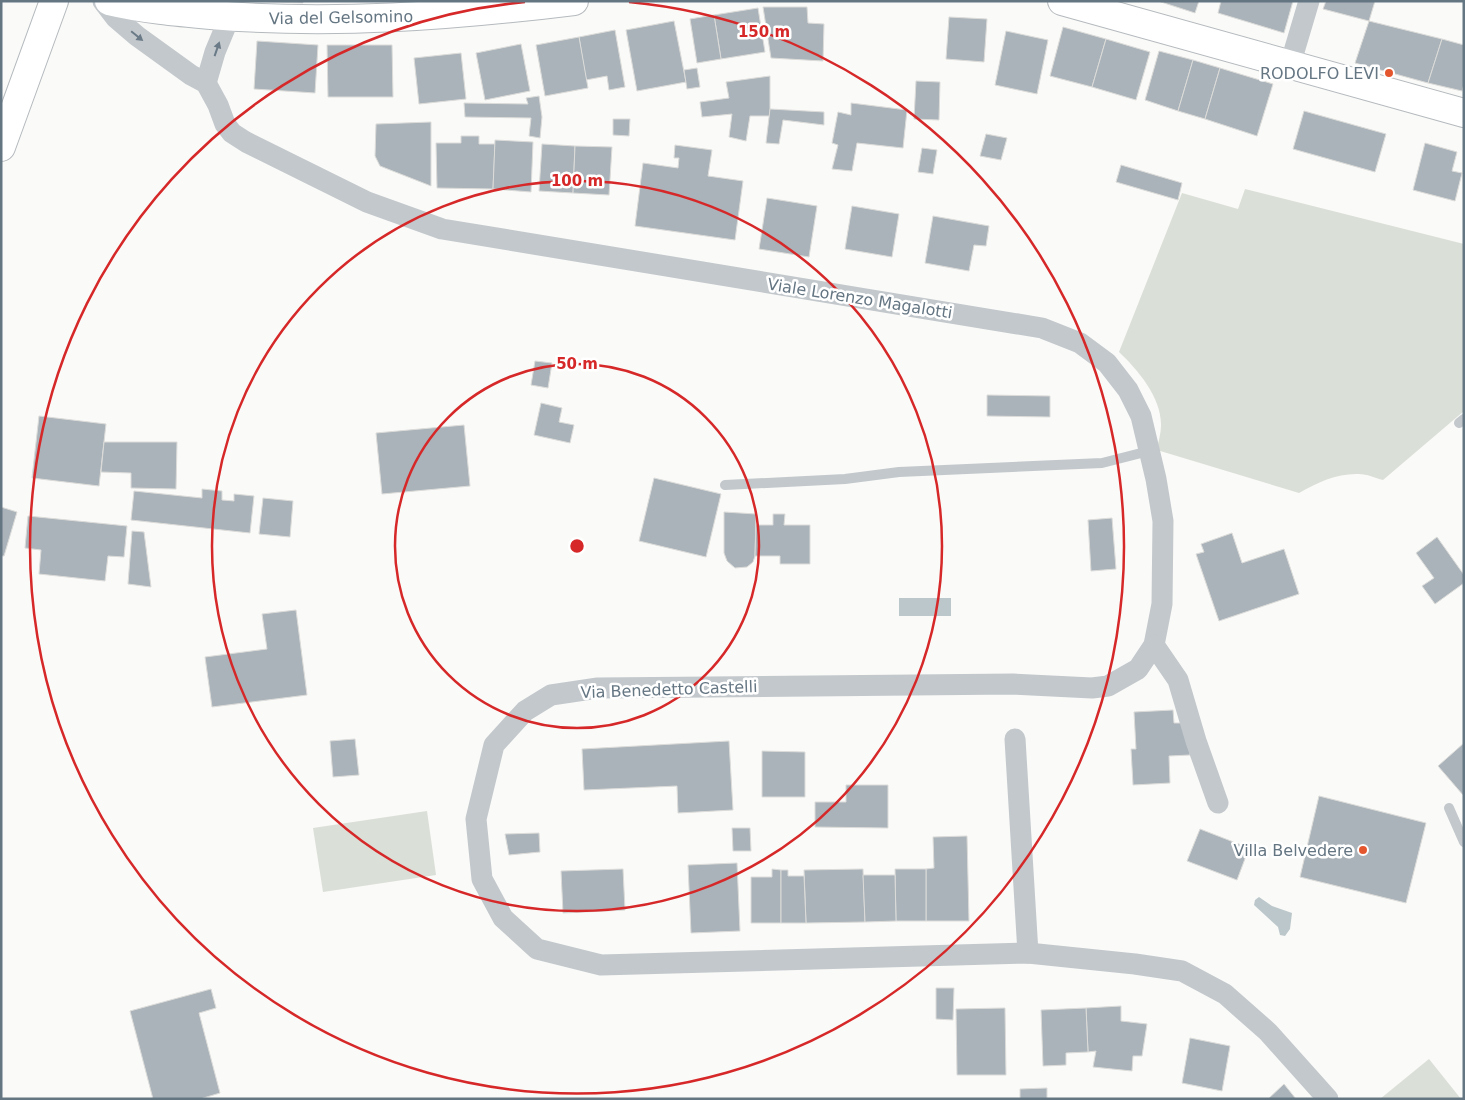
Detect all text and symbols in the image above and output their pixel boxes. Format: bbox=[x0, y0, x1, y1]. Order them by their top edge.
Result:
street label: Via del Gelsomino bbox=[269, 7, 413, 28]
text: 150 m bbox=[738, 23, 790, 41]
one-way arrow bbox=[130, 30, 143, 41]
one-way arrow bbox=[213, 41, 221, 56]
place label: RODOLFO LEVI bbox=[1260, 64, 1379, 83]
marker: RODOLFO LEVI bbox=[1383, 67, 1395, 79]
text: 100 m bbox=[551, 172, 603, 190]
street label: Viale Lorenzo Magalotti bbox=[766, 274, 954, 322]
text: 50 m bbox=[556, 355, 598, 373]
centre of rings bbox=[568, 537, 586, 555]
street label: Via Benedetto Castelli bbox=[580, 677, 758, 702]
place label: Villa Belvedere bbox=[1234, 841, 1353, 860]
marker: Villa Belvedere bbox=[1357, 844, 1369, 856]

